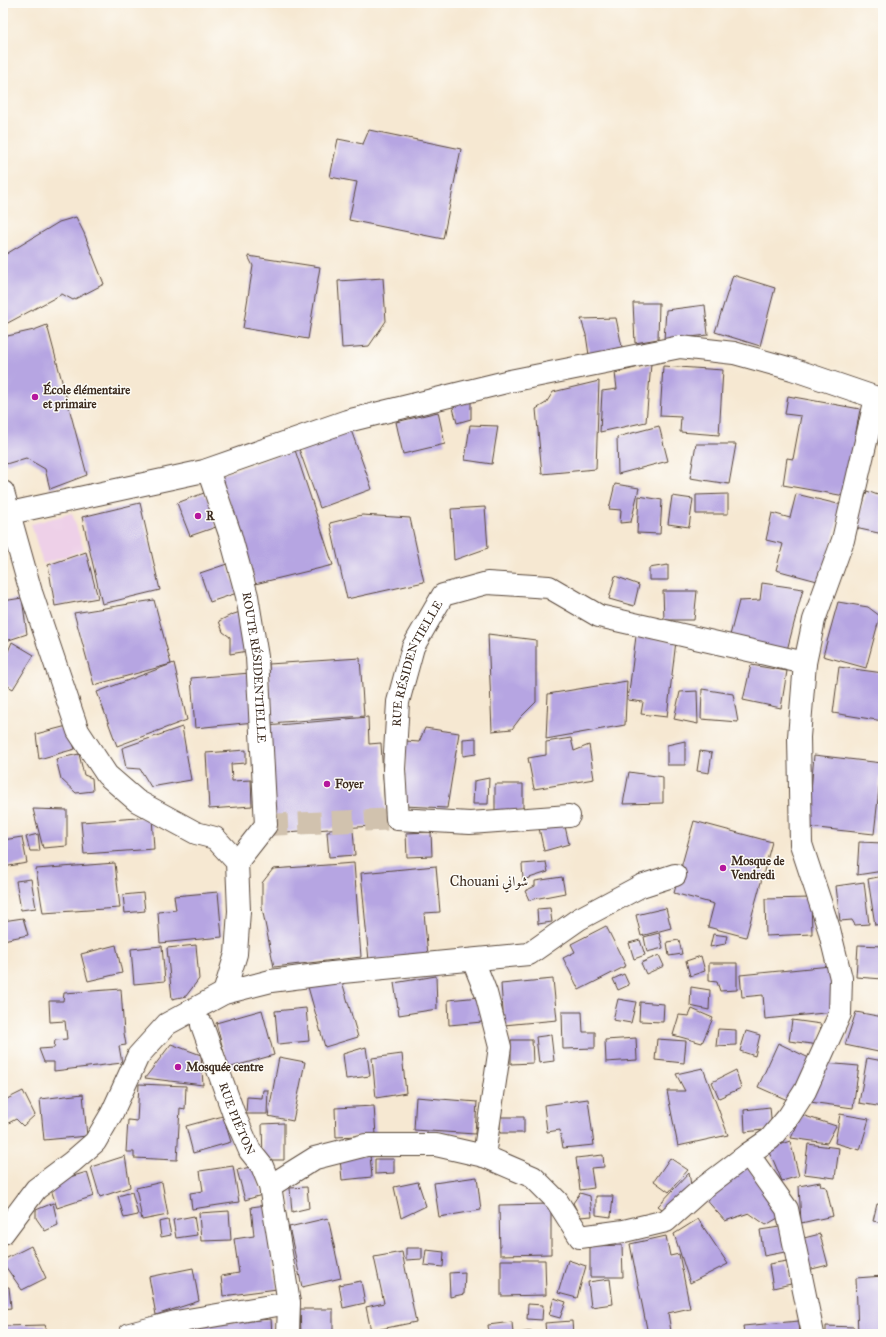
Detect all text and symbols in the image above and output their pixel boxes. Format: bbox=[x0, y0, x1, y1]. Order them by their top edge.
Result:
place label: École élémentaire et primaire bbox=[43, 381, 130, 412]
marker: École élémentaire et primaire bbox=[30, 392, 40, 402]
place label: R bbox=[206, 509, 215, 523]
marker: R bbox=[193, 511, 203, 521]
street label: ROUTE RÉSIDENTIELLE bbox=[239, 591, 269, 744]
street label: RUE RÉSIDENTIELLE bbox=[390, 598, 446, 727]
place label: Foyer bbox=[335, 777, 364, 792]
marker: Foyer bbox=[322, 779, 332, 789]
place label: Mosque de Vendredi bbox=[730, 854, 784, 882]
marker: Mosque de Vendredi bbox=[718, 863, 728, 873]
district label: Chouani شواني bbox=[450, 873, 528, 893]
place label: Mosquée centre bbox=[186, 1060, 264, 1075]
marker: Mosquée centre bbox=[173, 1062, 183, 1072]
street label: RUE PIÉTON bbox=[216, 1081, 258, 1157]

